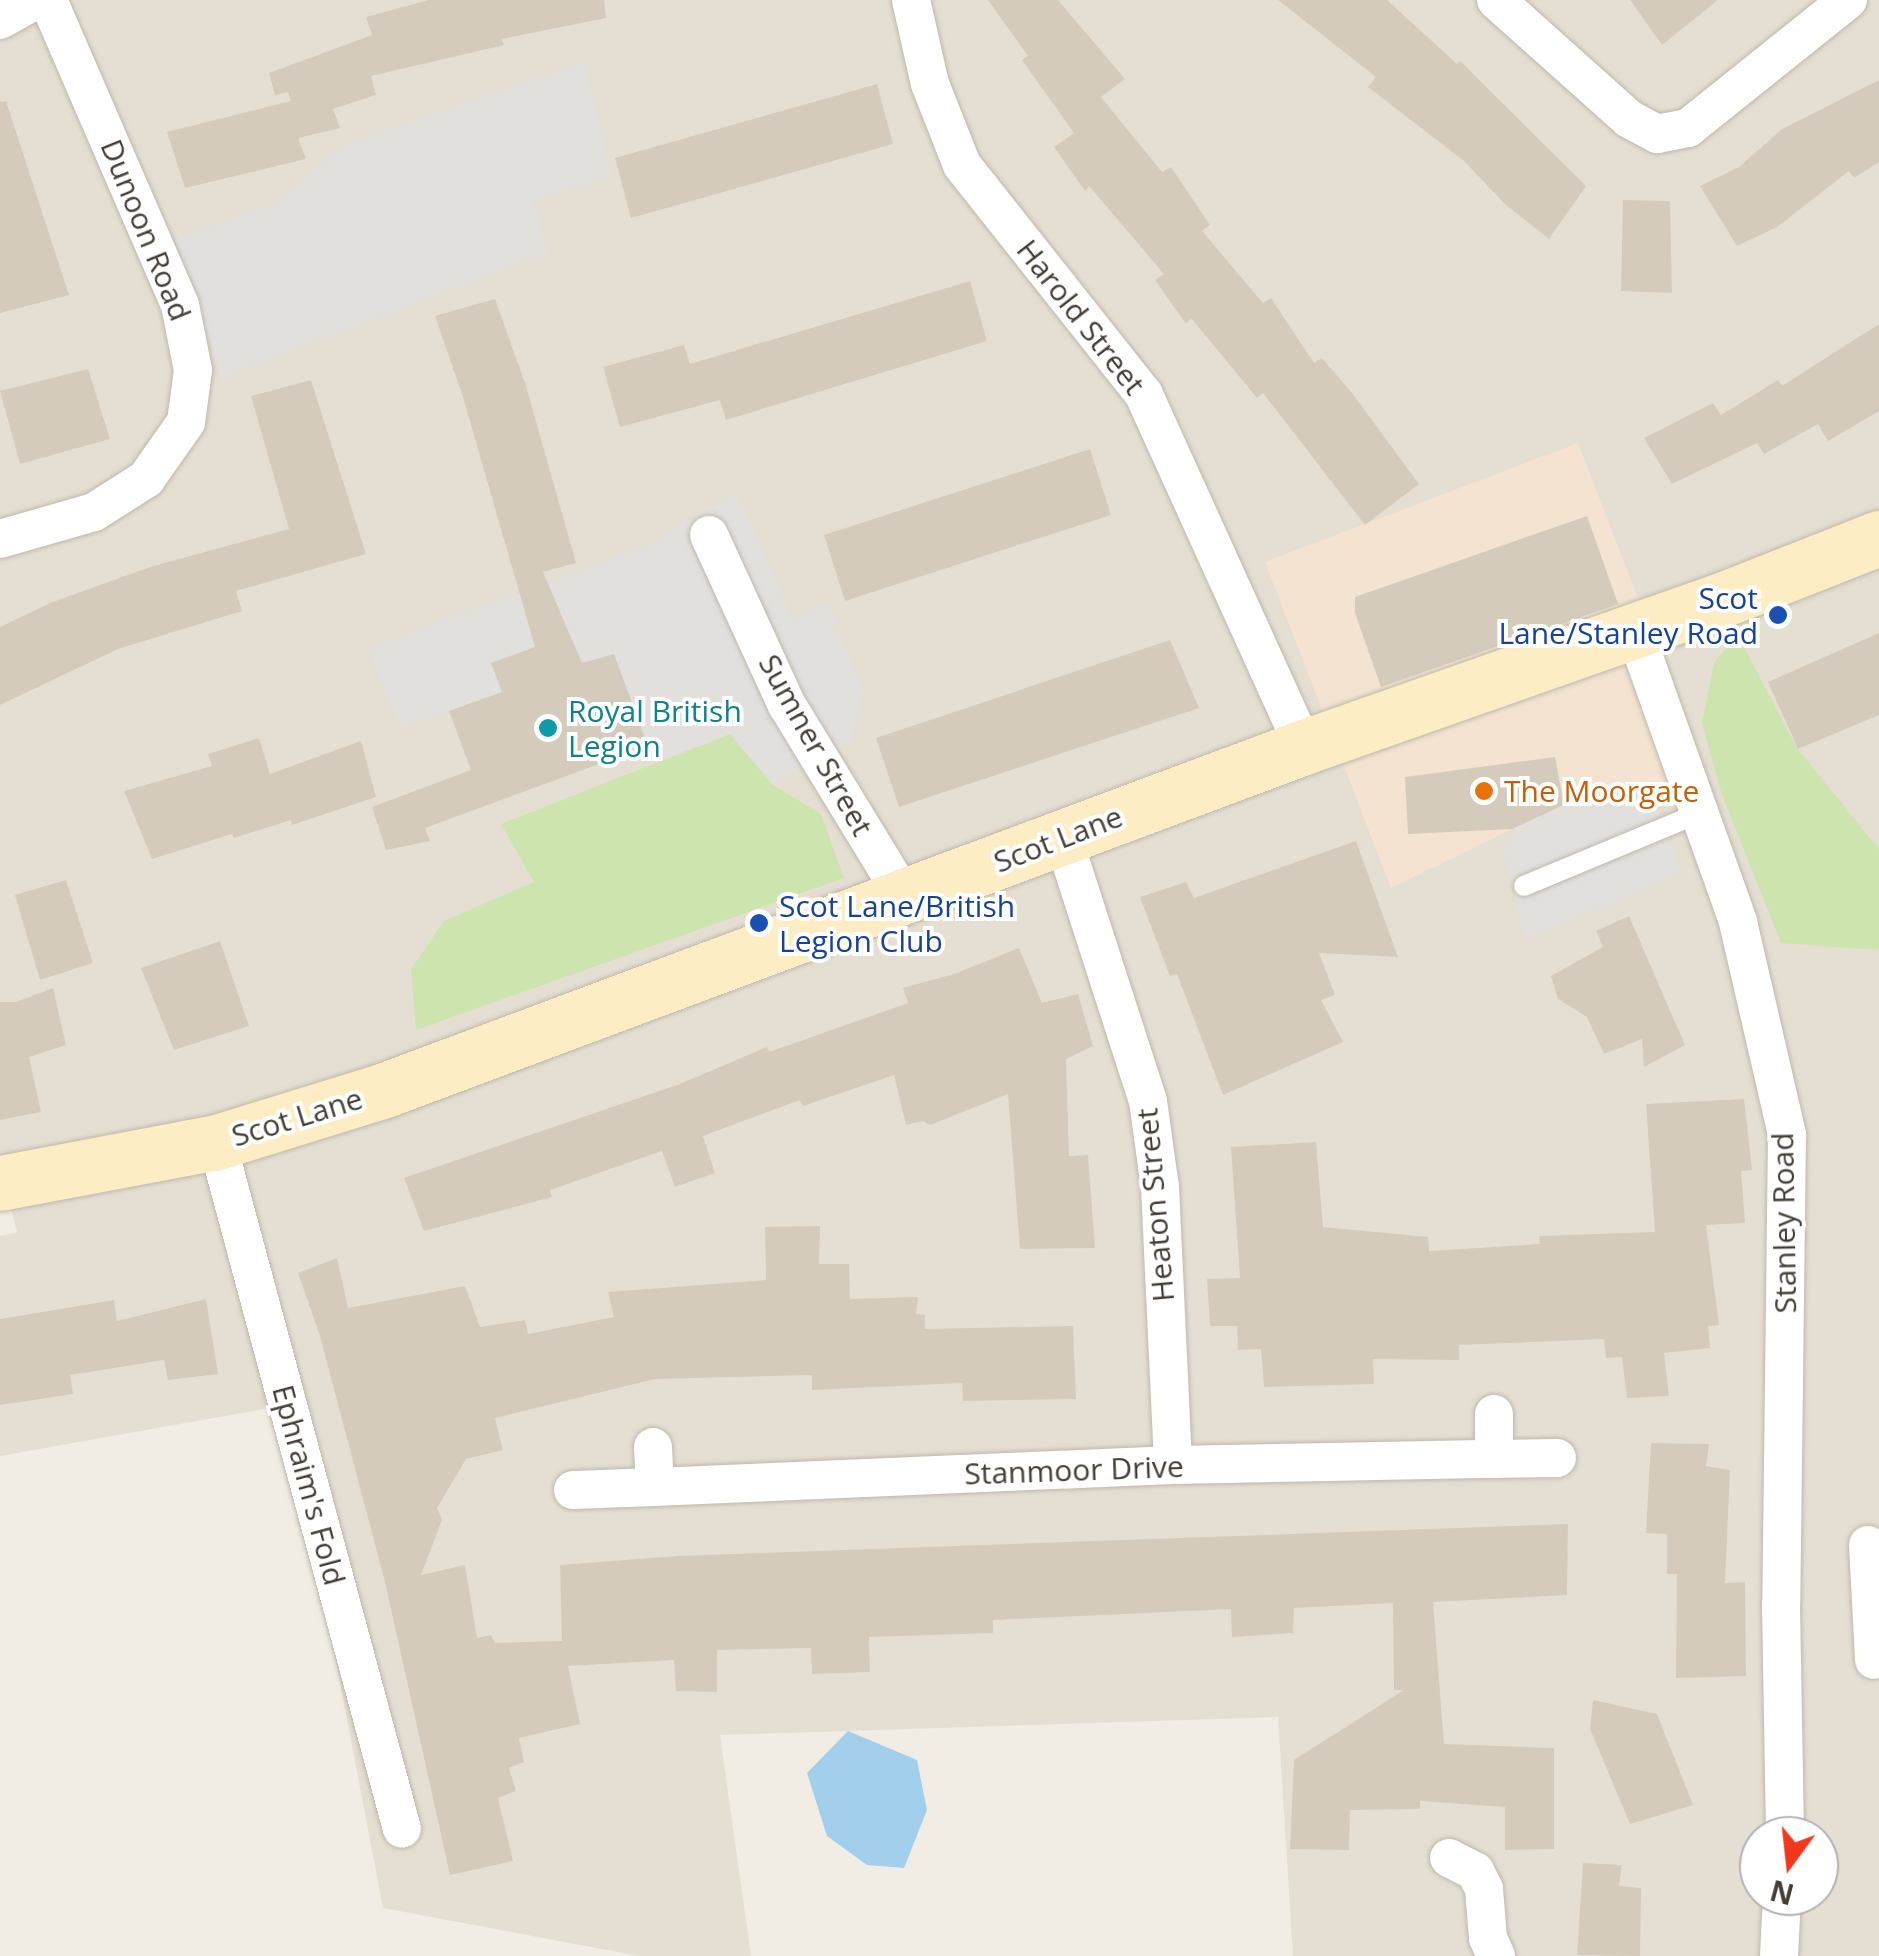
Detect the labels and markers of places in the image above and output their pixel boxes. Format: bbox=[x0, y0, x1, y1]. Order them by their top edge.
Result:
place label: Scot Lane/Stanley Road bbox=[1498, 580, 1758, 650]
marker: Scot Lane/Stanley Road bbox=[1767, 604, 1789, 626]
place label: Royal British Legion bbox=[568, 693, 742, 764]
marker: Royal British Legion bbox=[537, 717, 559, 739]
place label: The Moorgate bbox=[1504, 773, 1699, 809]
marker: The Moorgate bbox=[1473, 780, 1495, 802]
place label: Scot Lane/British Legion Club bbox=[779, 888, 1015, 958]
marker: Scot Lane/British Legion Club bbox=[748, 912, 770, 934]

